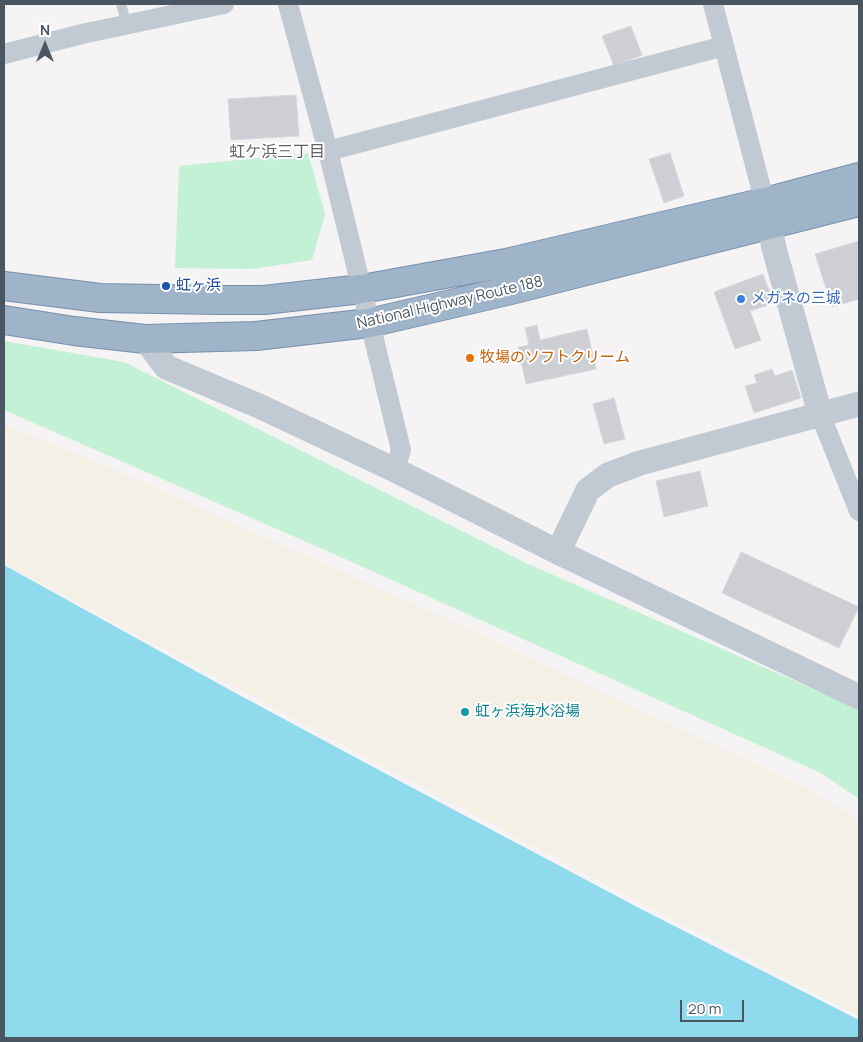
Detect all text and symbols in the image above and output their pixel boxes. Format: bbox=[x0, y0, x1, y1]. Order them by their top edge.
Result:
north arrow bbox=[20, 20, 70, 70]
text: N bbox=[40, 20, 50, 39]
district label: 虹ケ浜三丁目 bbox=[229, 143, 325, 163]
street label: National Highway Route 188 bbox=[355, 273, 545, 333]
place label: 虹ヶ浜 bbox=[176, 277, 221, 295]
marker: 虹ヶ浜 bbox=[160, 280, 172, 292]
place label: メガネの三城 bbox=[751, 290, 841, 308]
marker: メガネの三城 bbox=[735, 293, 747, 305]
place label: 牧場のソフトクリーム bbox=[480, 349, 630, 367]
marker: 牧場のソフトクリーム bbox=[464, 352, 476, 364]
place label: 虹ヶ浜海水浴場 bbox=[475, 703, 580, 721]
marker: 虹ヶ浜海水浴場 bbox=[459, 706, 471, 718]
scale bar bbox=[683, 990, 747, 1022]
text: 20 m bbox=[688, 998, 721, 1019]

